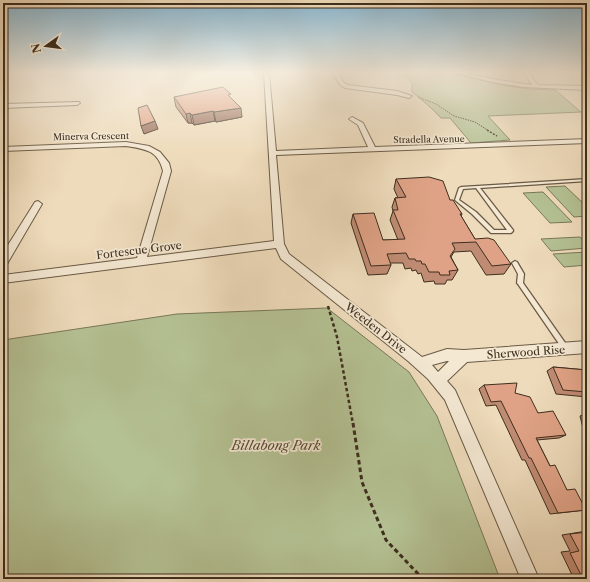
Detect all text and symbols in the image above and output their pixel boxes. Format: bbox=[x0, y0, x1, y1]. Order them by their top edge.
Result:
north arrow bbox=[26, 26, 66, 66]
text: N bbox=[28, 42, 44, 55]
street label: Minerva Crescent bbox=[53, 130, 130, 142]
street label: Stradella Avenue bbox=[393, 133, 465, 145]
street label: Fortescue Grove bbox=[95, 238, 183, 262]
street label: Weeden Drive bbox=[341, 299, 410, 357]
street label: Sherwood Rise bbox=[486, 342, 566, 362]
park label: Billabong Park bbox=[231, 437, 321, 453]

